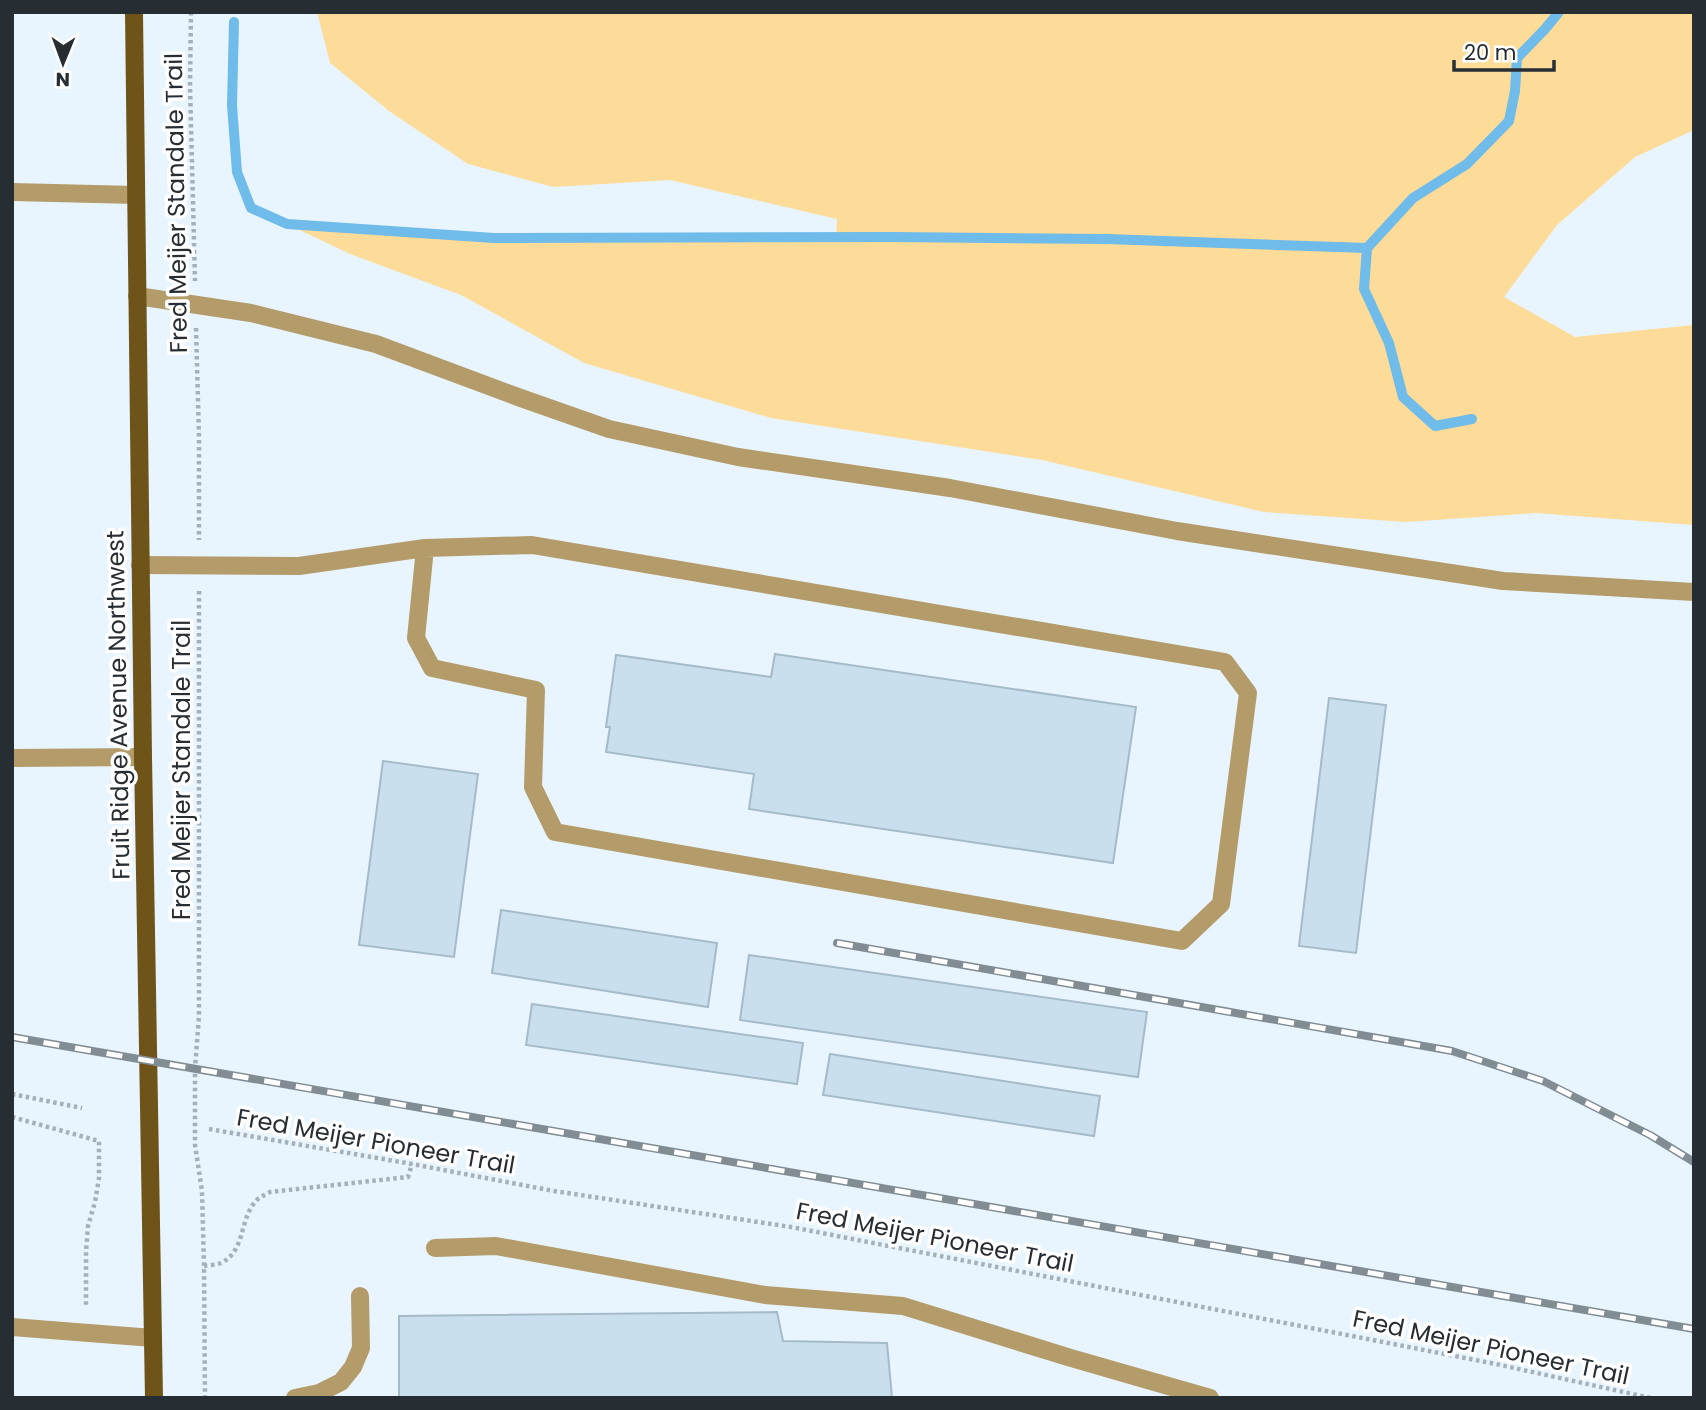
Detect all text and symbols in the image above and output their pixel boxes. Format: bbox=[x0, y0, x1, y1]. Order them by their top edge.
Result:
north arrow bbox=[28, 28, 98, 98]
scale bar bbox=[1454, 28, 1554, 72]
text: 20 m bbox=[1464, 38, 1517, 67]
street label: Fred Meijer Standale Trail bbox=[157, 53, 195, 353]
text: N bbox=[55, 66, 70, 93]
street label: Fruit Ridge Avenue Northwest bbox=[98, 530, 138, 880]
street label: Fred Meijer Standale Trail bbox=[165, 620, 198, 920]
street label: Fred Meijer Pioneer Trail bbox=[234, 1100, 518, 1182]
street label: Fred Meijer Pioneer Trail bbox=[794, 1194, 1076, 1280]
street label: Fred Meijer Pioneer Trail bbox=[1350, 1302, 1632, 1392]

